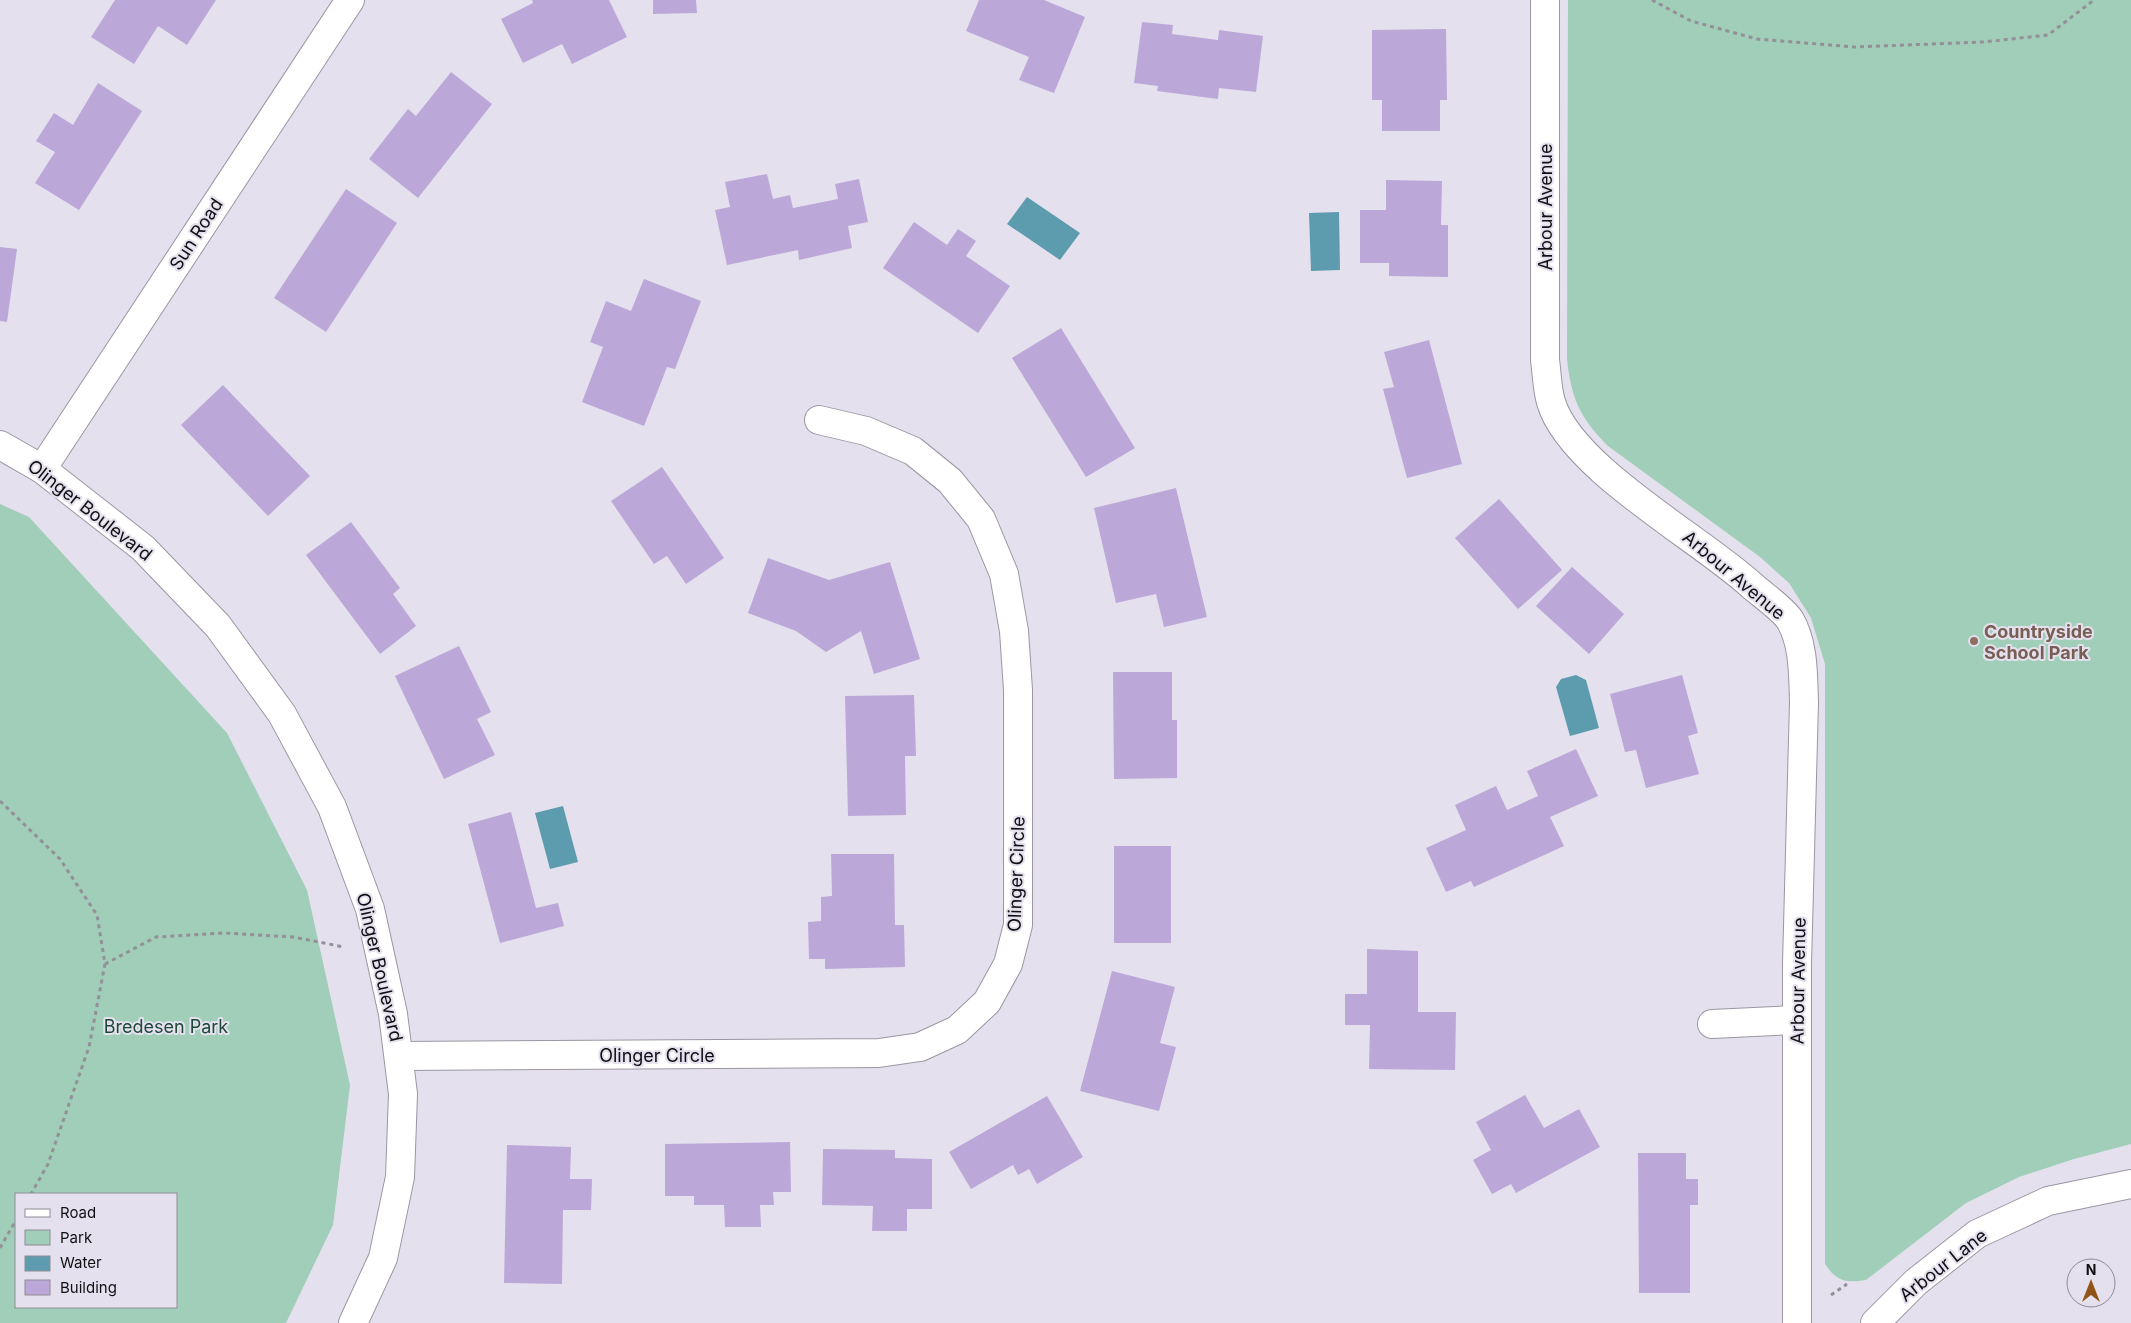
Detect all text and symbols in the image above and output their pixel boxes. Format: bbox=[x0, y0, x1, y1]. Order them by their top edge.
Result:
street label: Arbour Avenue bbox=[1535, 143, 1556, 271]
street label: Sun Road bbox=[165, 194, 227, 274]
street label: Olinger Boulevard bbox=[24, 455, 156, 565]
street label: Arbour Avenue bbox=[1679, 526, 1789, 624]
place label: Countryside School Park bbox=[1984, 621, 2093, 663]
marker: Countryside School Park bbox=[1968, 635, 1980, 647]
street label: Olinger Circle bbox=[1003, 816, 1029, 932]
street label: Olinger Boulevard bbox=[353, 891, 407, 1043]
street label: Arbour Avenue bbox=[1786, 917, 1810, 1045]
park label: Bredesen Park bbox=[104, 1016, 228, 1037]
street label: Olinger Circle bbox=[599, 1045, 715, 1066]
legend bbox=[15, 1193, 178, 1308]
text: Road bbox=[60, 1203, 96, 1222]
street label: Arbour Lane bbox=[1895, 1224, 1991, 1306]
text: Park bbox=[60, 1228, 93, 1247]
text: Water bbox=[60, 1253, 102, 1272]
north arrow bbox=[2066, 1258, 2116, 1308]
text: N bbox=[2086, 1261, 2096, 1278]
text: Building bbox=[60, 1278, 117, 1297]

